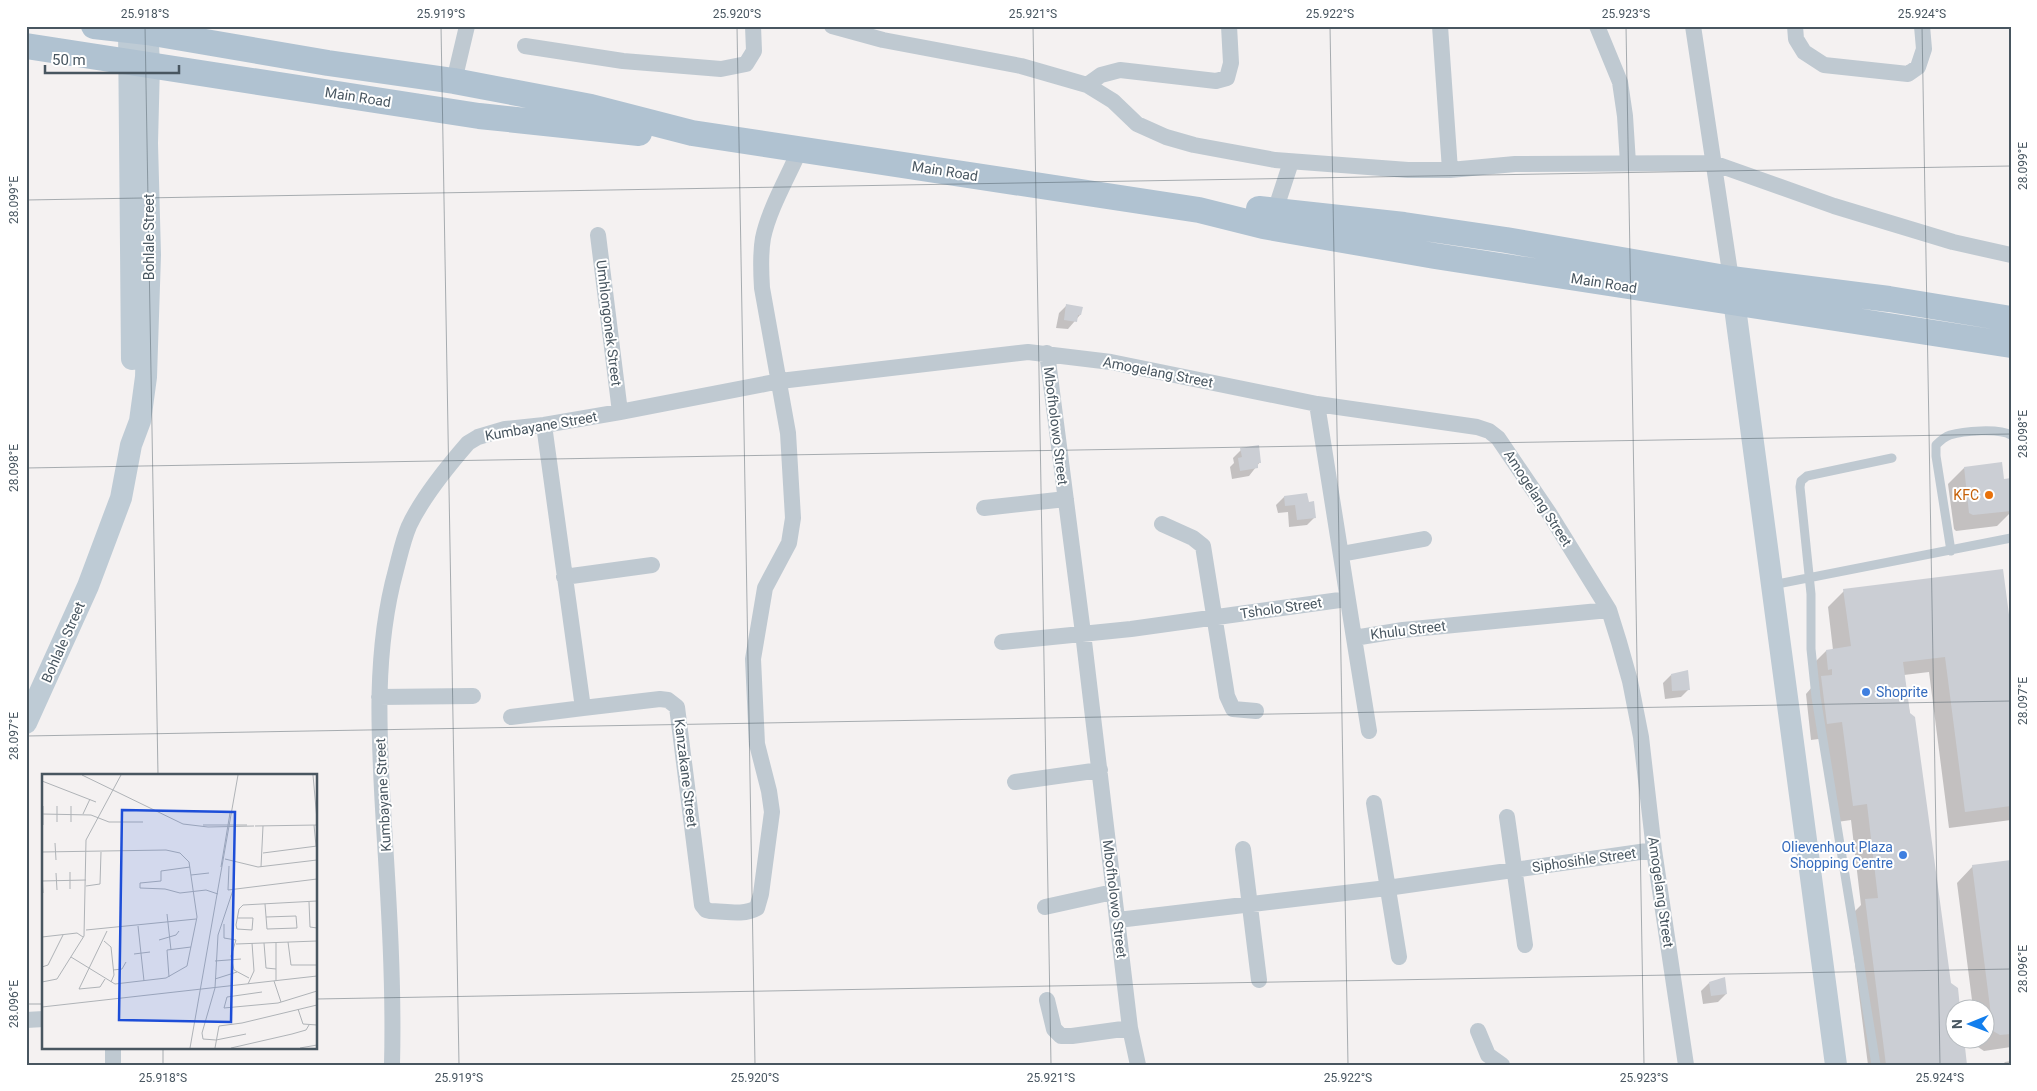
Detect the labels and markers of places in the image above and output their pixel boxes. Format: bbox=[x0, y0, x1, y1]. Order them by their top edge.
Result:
place label: KFC bbox=[1953, 487, 1979, 503]
marker: KFC bbox=[1983, 489, 1995, 501]
place label: Shoprite bbox=[1876, 684, 1928, 700]
marker: Shoprite bbox=[1860, 686, 1872, 698]
place label: Olievenhout Plaza Shopping Centre bbox=[1781, 839, 1893, 871]
marker: Olievenhout Plaza Shopping Centre bbox=[1897, 849, 1909, 861]

